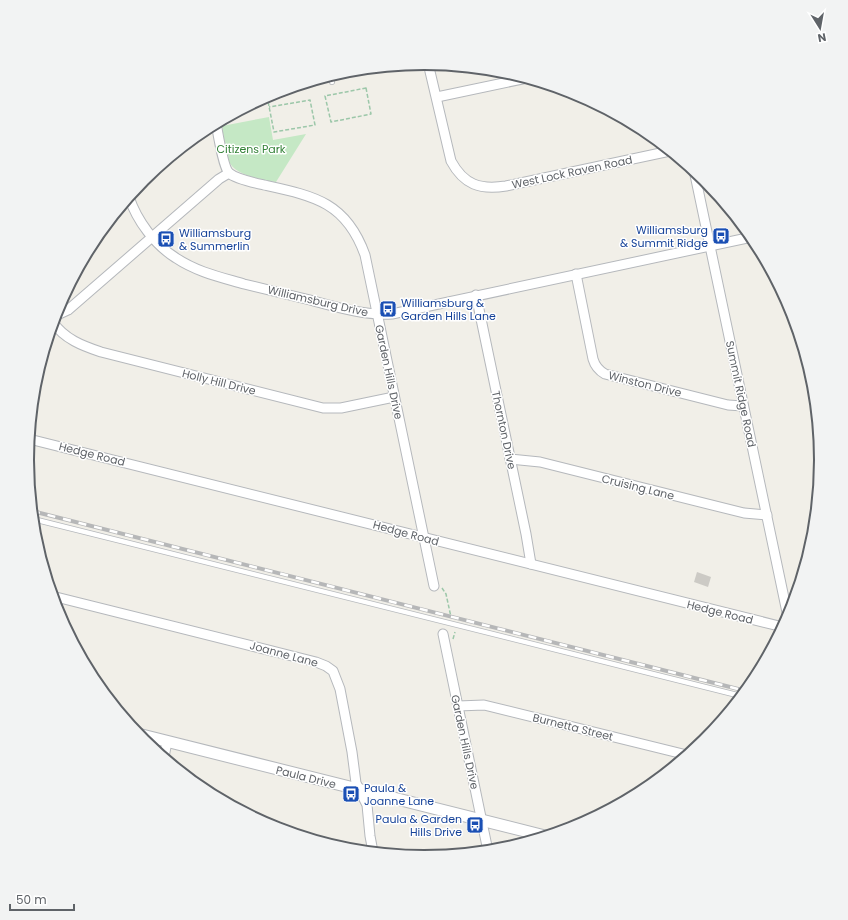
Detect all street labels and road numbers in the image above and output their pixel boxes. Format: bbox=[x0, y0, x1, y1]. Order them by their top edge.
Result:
street label: West Lock Raven Road bbox=[510, 151, 634, 193]
street label: Williamsburg Drive bbox=[266, 282, 370, 320]
street label: Garden Hills Drive bbox=[371, 323, 407, 421]
street label: Summit Ridge Road bbox=[722, 339, 760, 449]
street label: Holly Hill Drive bbox=[180, 365, 258, 399]
street label: Winston Drive bbox=[607, 367, 683, 401]
street label: Thornton Drive bbox=[488, 389, 520, 471]
street label: Hedge Road bbox=[57, 438, 127, 470]
street label: Cruising Lane bbox=[600, 470, 676, 504]
street label: Hedge Road bbox=[371, 517, 441, 549]
street label: Hedge Road bbox=[685, 596, 755, 628]
street label: Joanne Lane bbox=[248, 637, 320, 671]
street label: Garden Hills Drive bbox=[447, 693, 483, 791]
street label: Burnetta Street bbox=[531, 709, 615, 745]
street label: Paula Drive bbox=[274, 762, 338, 792]

